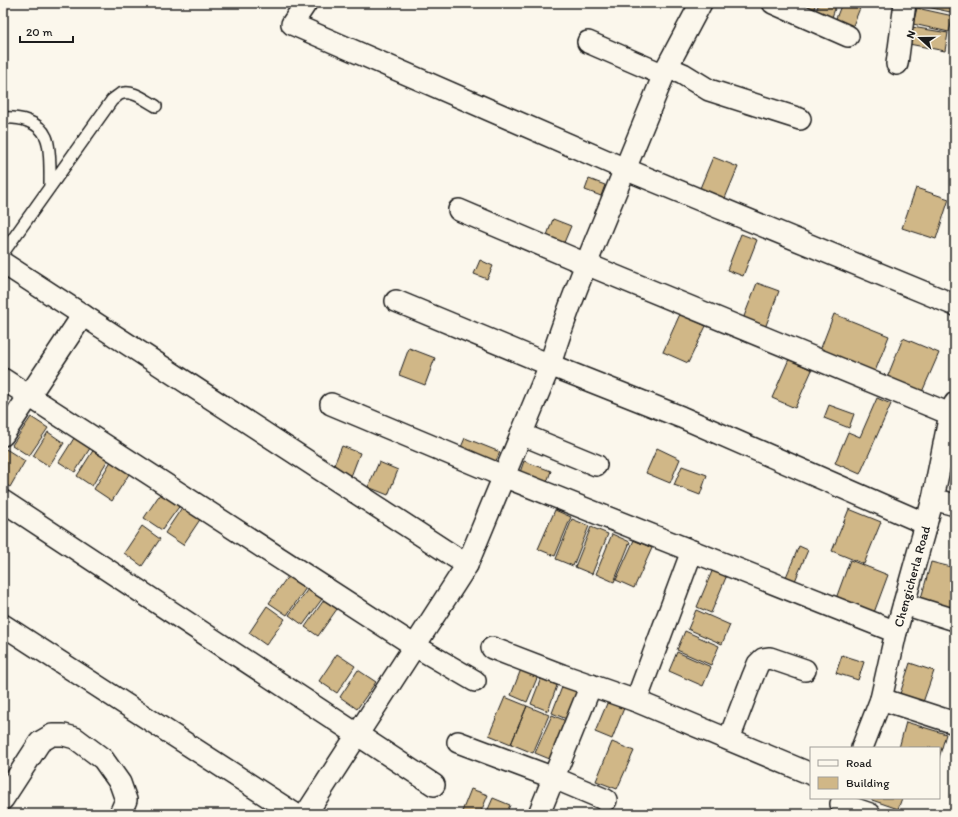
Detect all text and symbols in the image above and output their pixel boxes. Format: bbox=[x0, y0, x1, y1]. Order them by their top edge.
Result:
scale bar bbox=[20, 18, 73, 44]
north arrow bbox=[900, 18, 940, 58]
text: 20 m bbox=[26, 25, 53, 39]
text: N bbox=[904, 29, 919, 40]
street label: Chengicherla Road bbox=[890, 524, 933, 629]
legend bbox=[810, 747, 940, 799]
text: Road bbox=[846, 756, 872, 770]
text: Building bbox=[846, 776, 890, 790]

